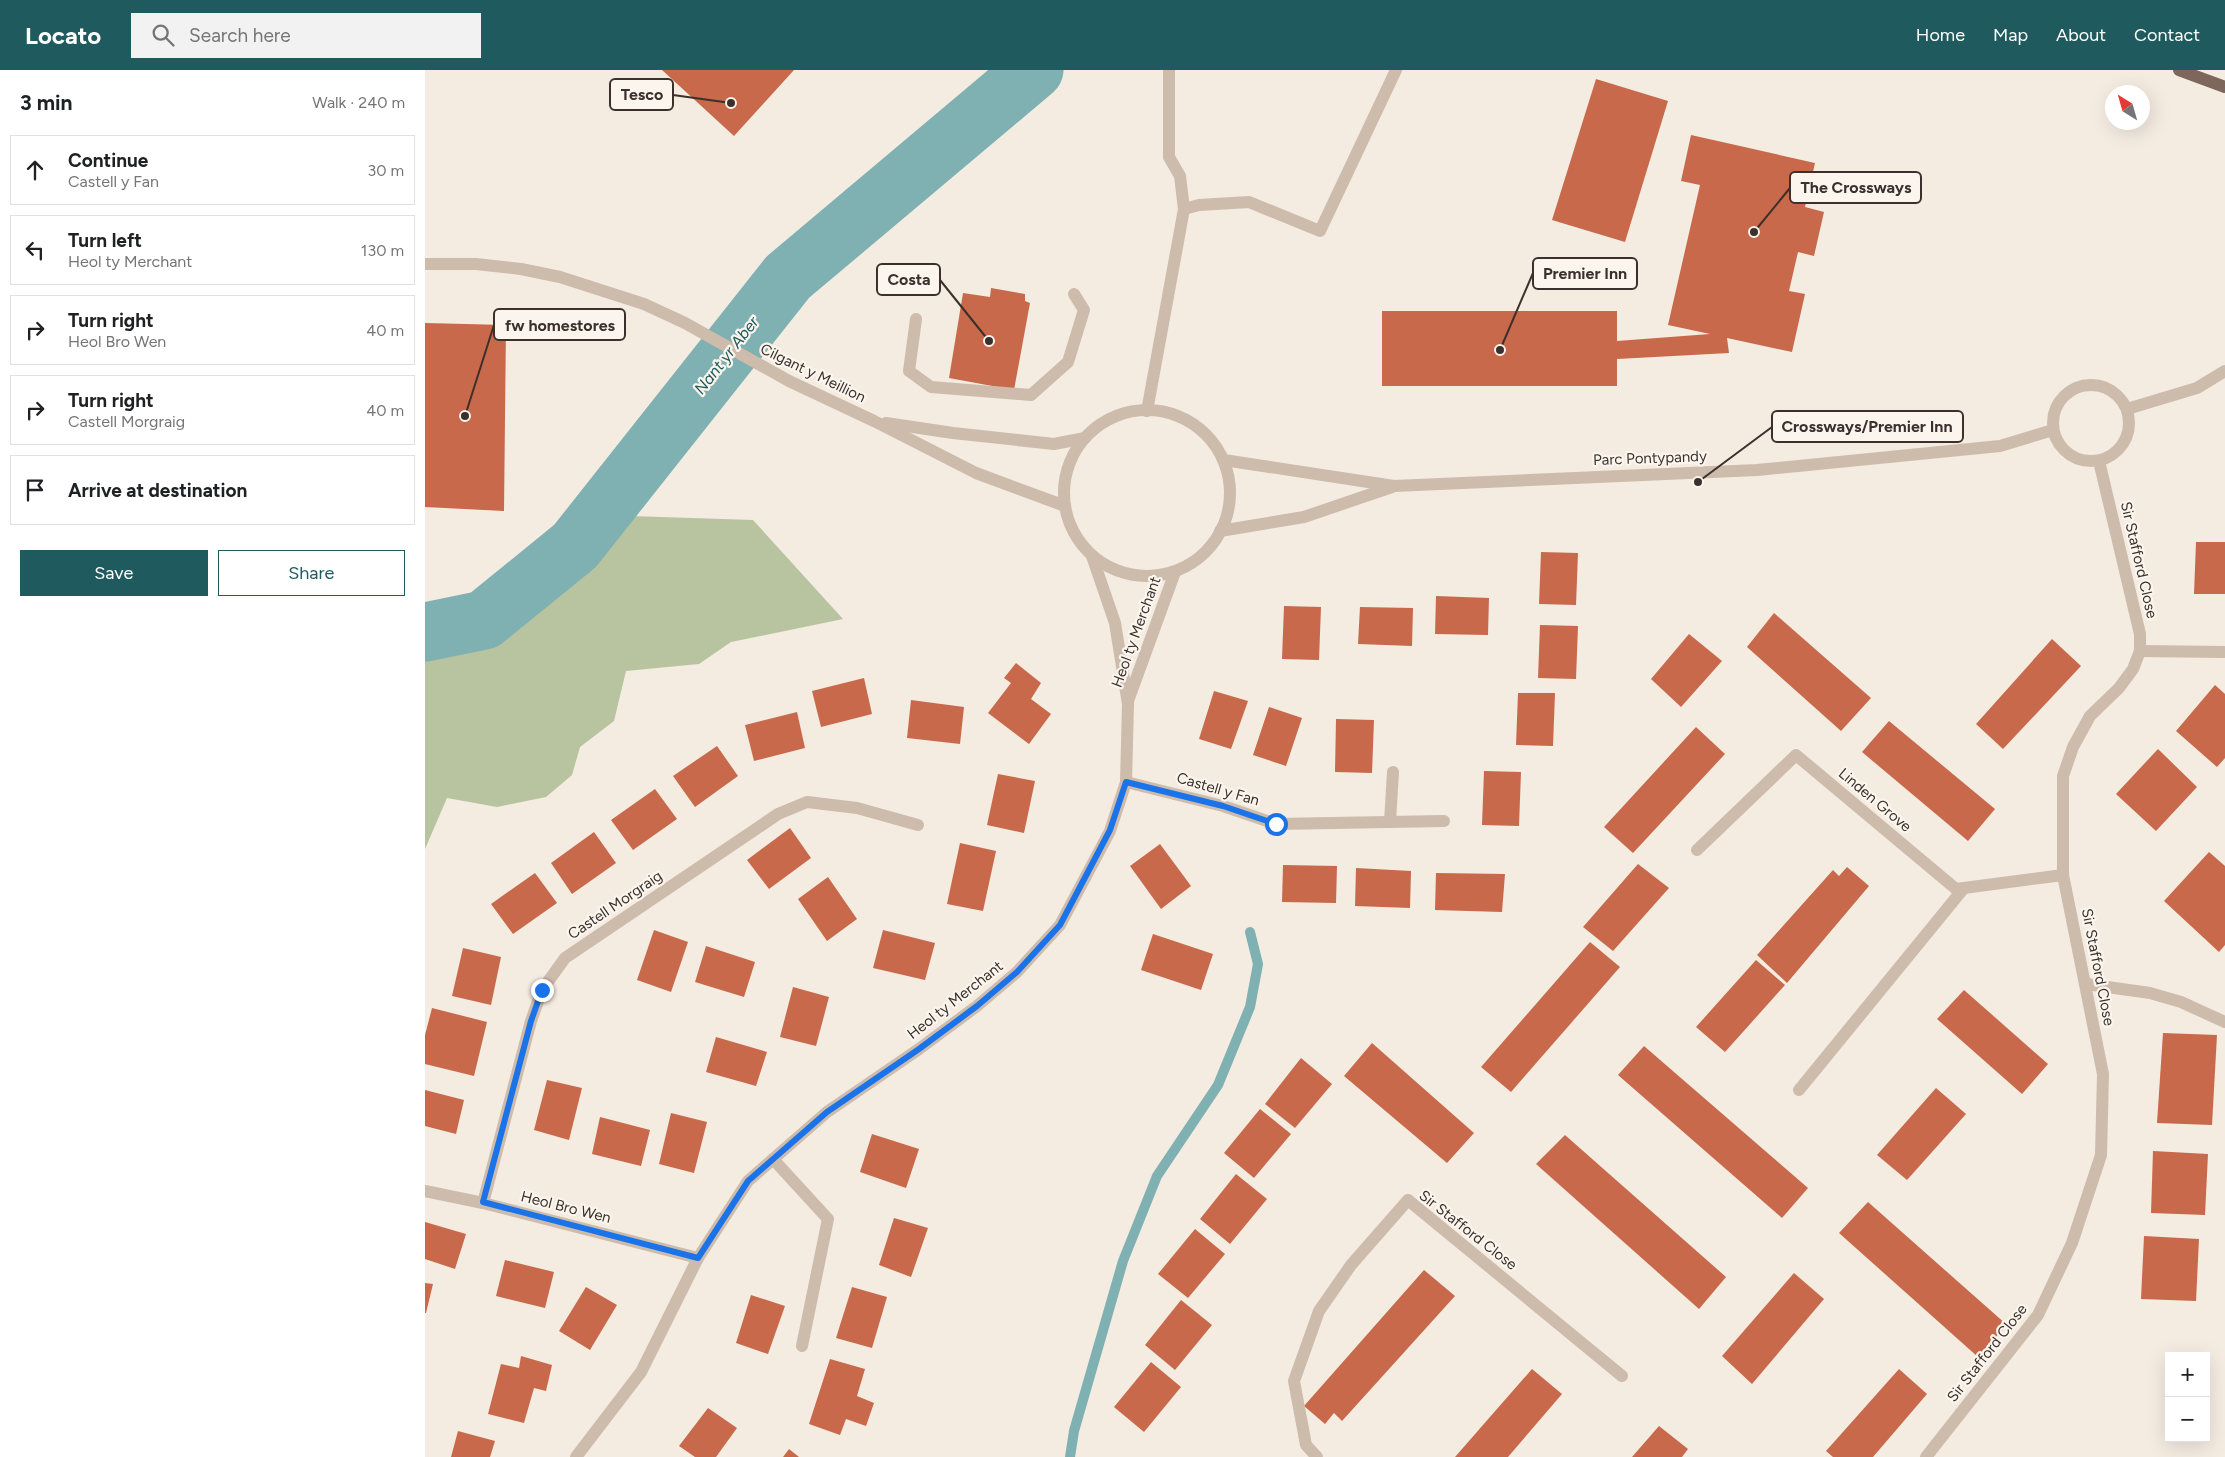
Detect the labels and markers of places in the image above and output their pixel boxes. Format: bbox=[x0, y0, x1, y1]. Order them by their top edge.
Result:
callout: Tesco bbox=[610, 79, 673, 110]
callout: The Crossways bbox=[1790, 172, 1921, 203]
callout: Premier Inn bbox=[1533, 258, 1637, 289]
callout: Costa bbox=[877, 264, 940, 295]
callout: fw homestores bbox=[494, 309, 625, 340]
callout: Crossways/Premier Inn bbox=[1772, 411, 1963, 442]

